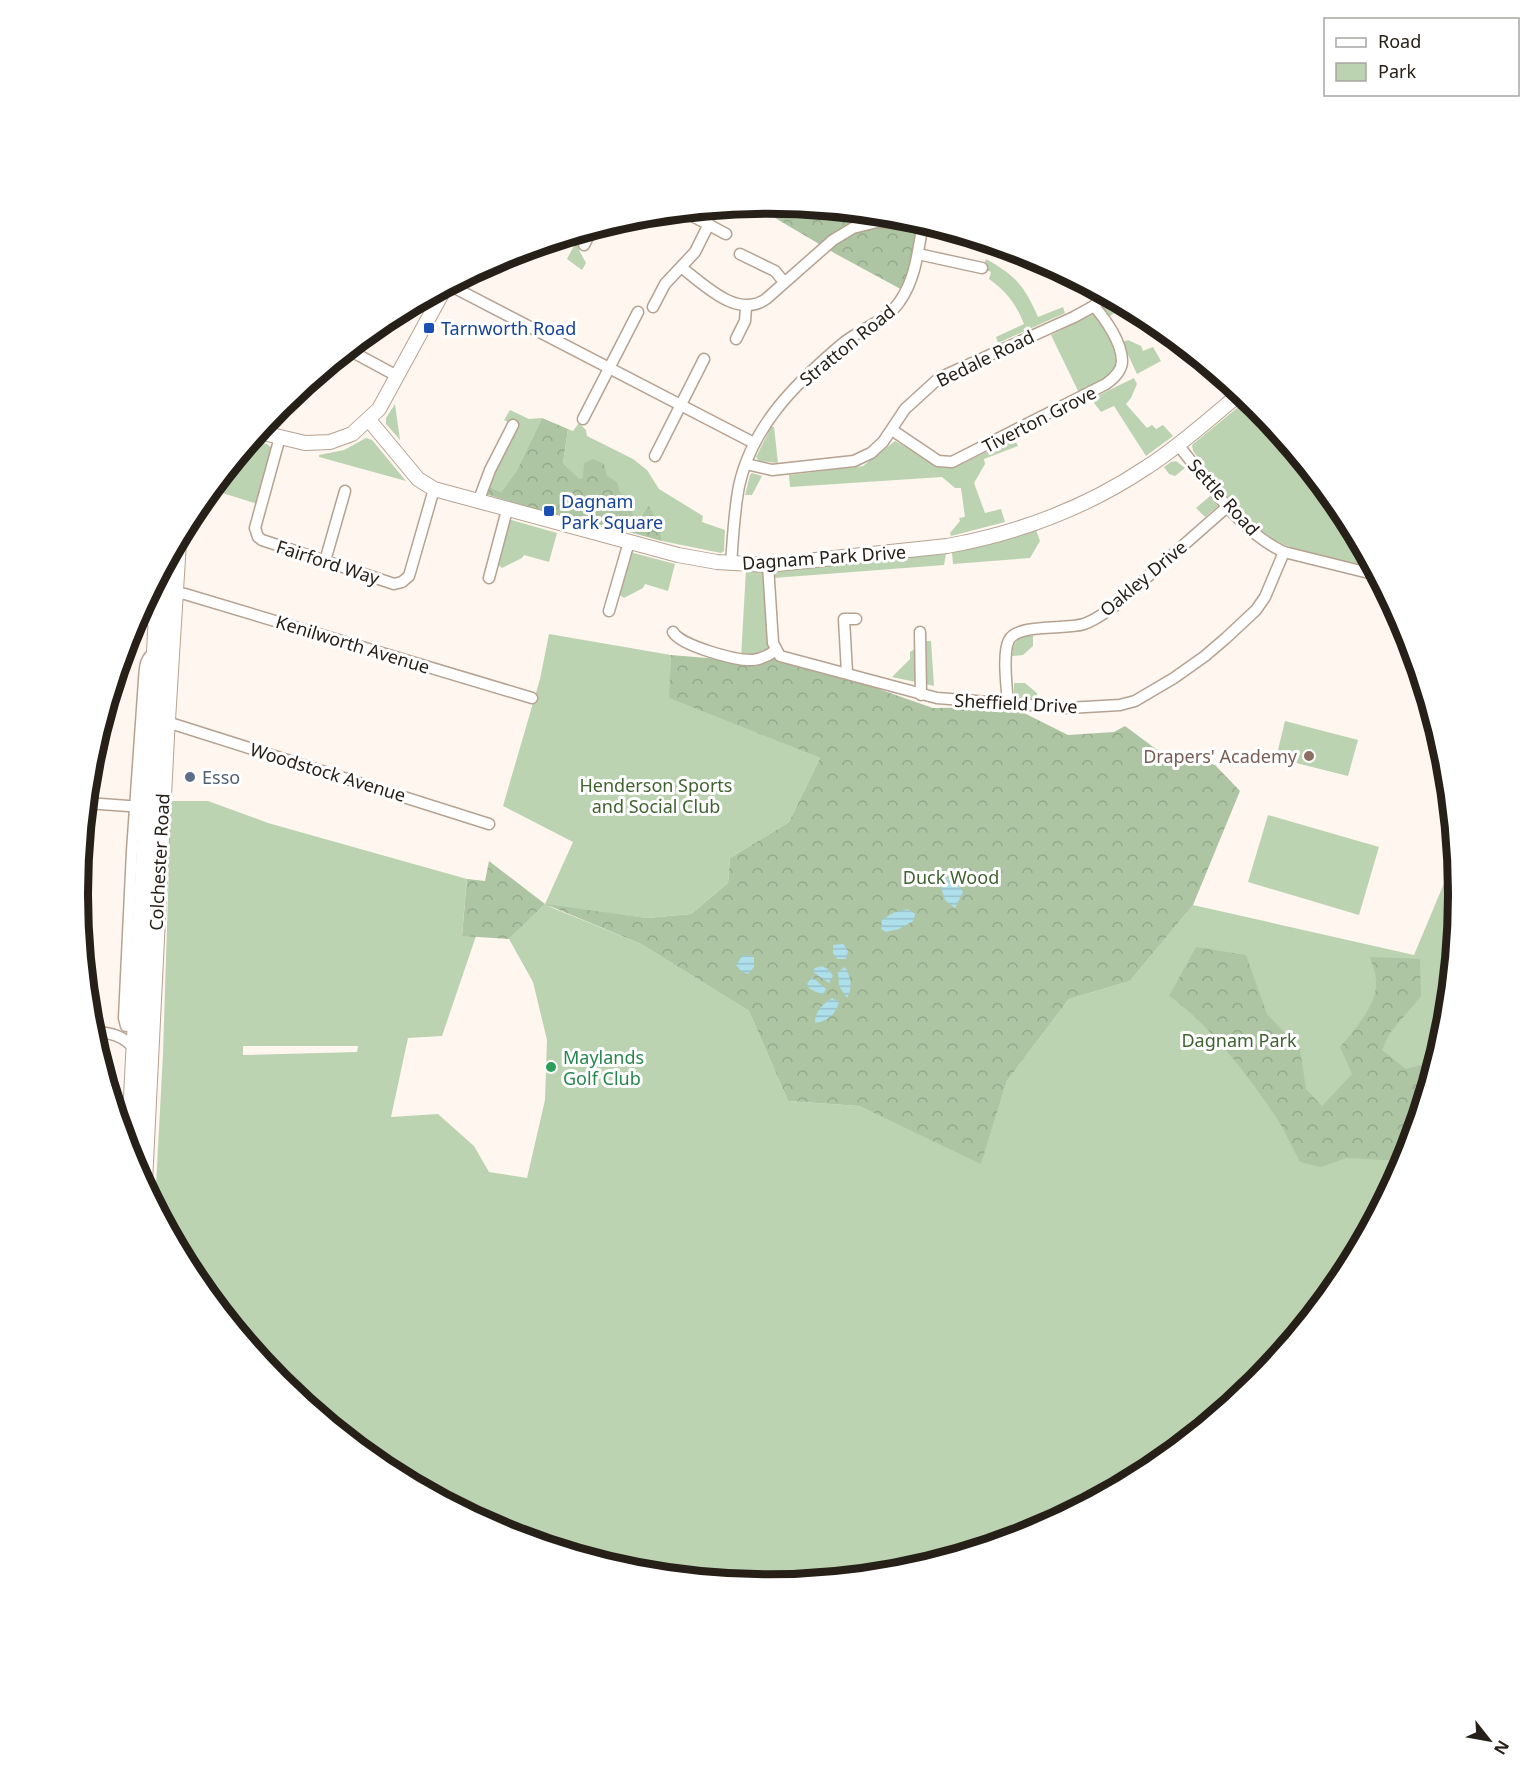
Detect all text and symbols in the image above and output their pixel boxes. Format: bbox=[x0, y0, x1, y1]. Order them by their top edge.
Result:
legend bbox=[1324, 18, 1519, 96]
text: Road bbox=[1378, 29, 1421, 53]
text: Park bbox=[1378, 59, 1416, 83]
street label: Stratton Road bbox=[794, 299, 900, 391]
place label: Tarnworth Road bbox=[441, 316, 576, 340]
marker: Tarnworth Road bbox=[422, 321, 436, 335]
street label: Bedale Road bbox=[932, 324, 1038, 392]
street label: Tiverton Grove bbox=[978, 380, 1100, 458]
street label: Settle Road bbox=[1183, 453, 1265, 541]
place label: Dagnam Park Square bbox=[561, 489, 663, 534]
marker: Dagnam Park Square bbox=[542, 504, 556, 518]
street label: Fairford Way bbox=[273, 534, 383, 590]
street label: Oakley Drive bbox=[1094, 535, 1192, 621]
street label: Dagnam Park Drive bbox=[741, 539, 907, 575]
street label: Kenilworth Avenue bbox=[273, 609, 433, 679]
street label: Sheffield Drive bbox=[954, 688, 1078, 718]
street label: Woodstock Avenue bbox=[247, 737, 409, 807]
place label: Drapers' Academy bbox=[1143, 744, 1298, 768]
marker: Drapers' Academy bbox=[1302, 749, 1316, 763]
place label: Esso bbox=[202, 765, 240, 789]
marker: Esso bbox=[183, 770, 197, 784]
park label: Henderson Sports and Social Club bbox=[580, 773, 732, 818]
street label: Colchester Road bbox=[143, 793, 175, 931]
park label: Duck Wood bbox=[903, 865, 999, 889]
park label: Dagnam Park bbox=[1181, 1028, 1297, 1052]
place label: Maylands Golf Club bbox=[563, 1045, 644, 1090]
marker: Maylands Golf Club bbox=[544, 1060, 558, 1074]
north arrow bbox=[1459, 1710, 1519, 1770]
text: N bbox=[1489, 1736, 1515, 1759]

